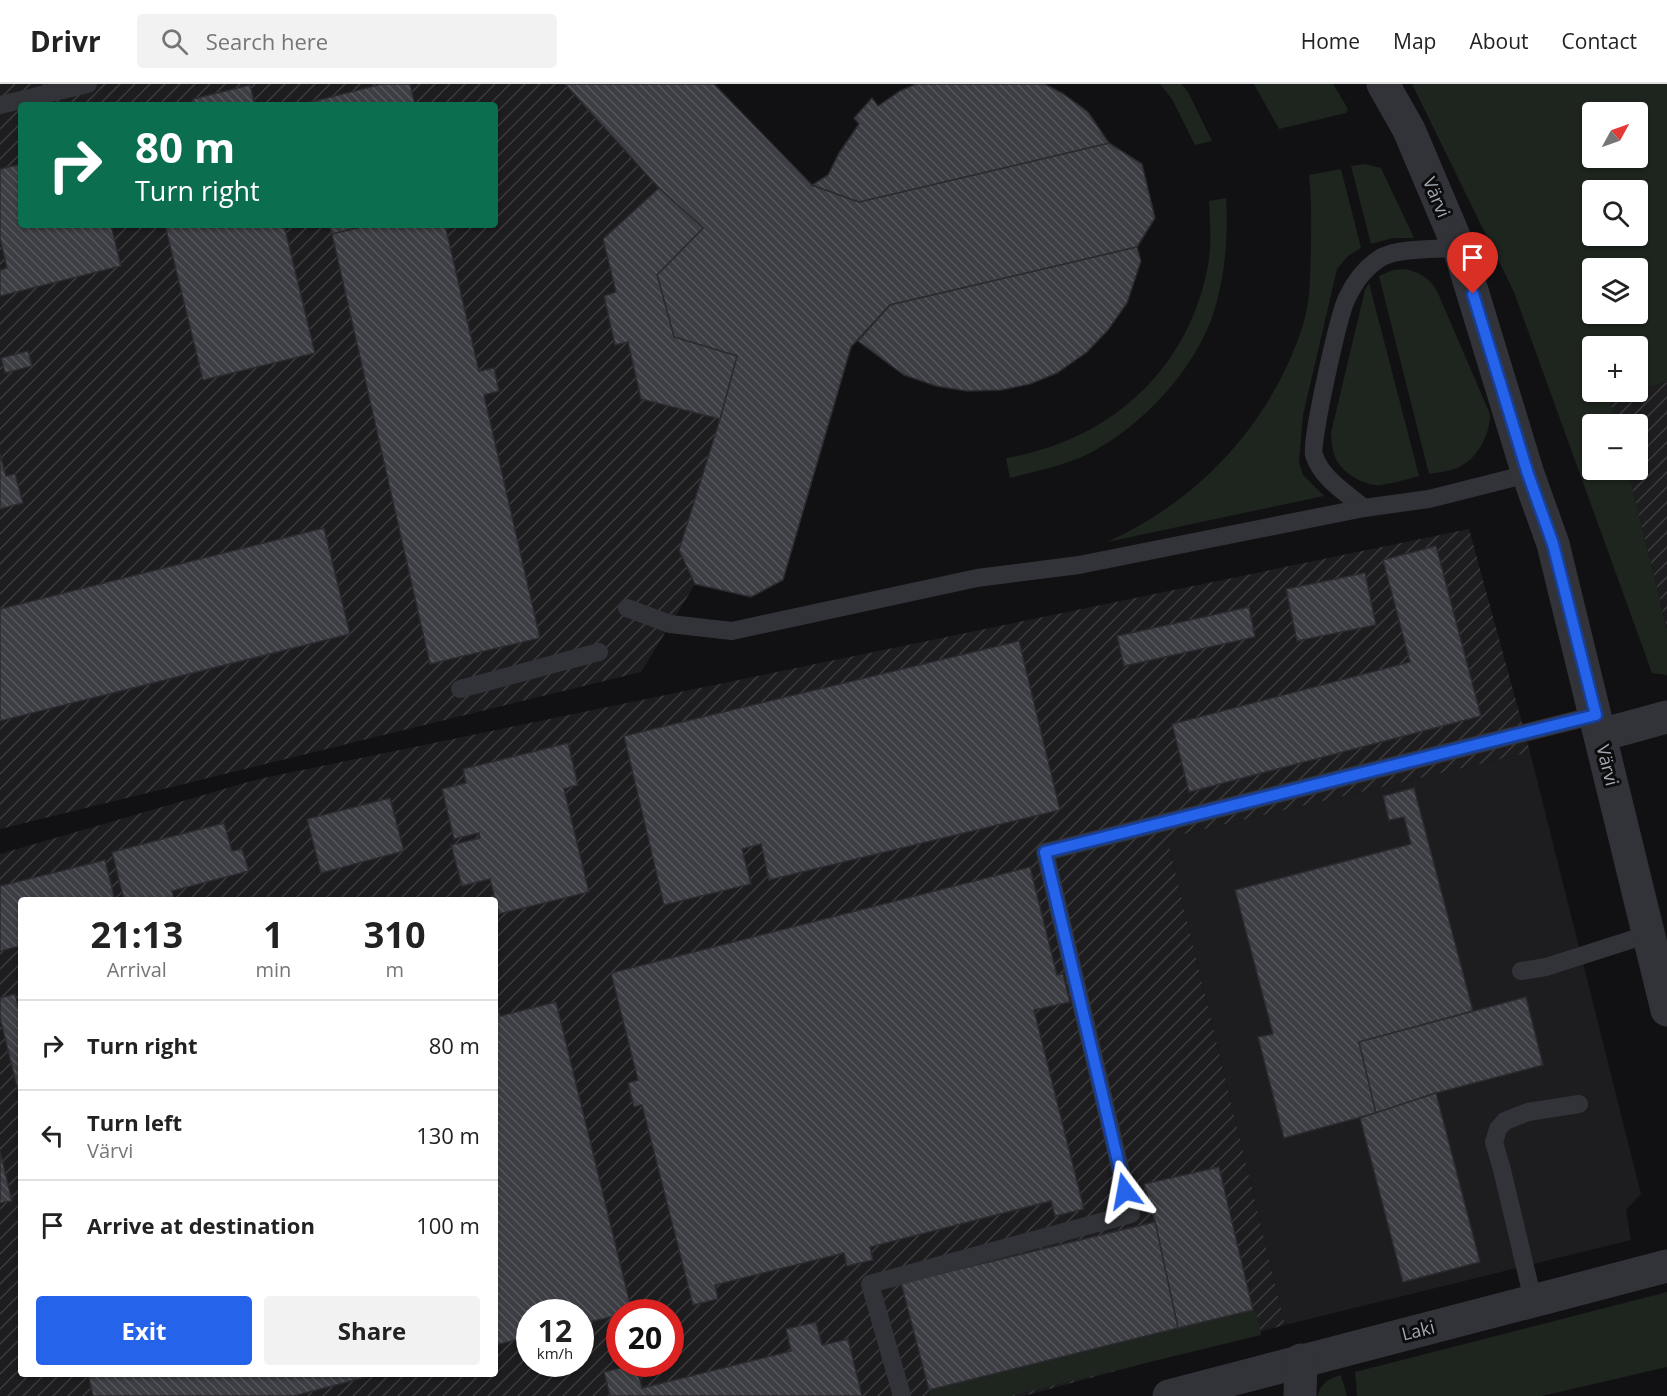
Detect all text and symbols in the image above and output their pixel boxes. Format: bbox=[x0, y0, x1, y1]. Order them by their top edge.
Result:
search box bbox=[137, 14, 557, 68]
text: Drivr bbox=[30, 22, 101, 60]
icon: search bbox=[158, 25, 191, 58]
text: Search here bbox=[206, 26, 328, 56]
text: Home bbox=[1301, 27, 1360, 55]
text: Map bbox=[1393, 27, 1436, 55]
text: About bbox=[1469, 27, 1529, 55]
text: Contact bbox=[1562, 27, 1637, 55]
north arrow bbox=[1582, 102, 1648, 168]
map controls bbox=[1582, 102, 1648, 480]
text: 80 m bbox=[135, 118, 235, 175]
icon: right bbox=[36, 126, 114, 204]
text: Turn right bbox=[135, 172, 260, 209]
street label: Värvi bbox=[1418, 173, 1456, 221]
button: search bbox=[1582, 180, 1648, 246]
pin bbox=[1447, 232, 1498, 294]
icon: arrive bbox=[1456, 241, 1489, 274]
button: layers bbox=[1582, 258, 1648, 324]
button: + bbox=[1582, 336, 1648, 402]
button: − bbox=[1582, 414, 1648, 480]
street label: Värvi bbox=[1591, 742, 1625, 788]
text: 21:13 bbox=[90, 910, 183, 959]
text: 1 bbox=[263, 910, 284, 959]
text: 310 bbox=[364, 910, 426, 959]
text: Arrival bbox=[107, 956, 167, 983]
text: min bbox=[255, 956, 291, 983]
text: m bbox=[385, 956, 404, 983]
icon: right bbox=[36, 1029, 69, 1062]
text: Turn right bbox=[87, 1030, 198, 1060]
text: 80 m bbox=[429, 1030, 480, 1060]
text: Turn left bbox=[87, 1107, 182, 1137]
icon: left bbox=[36, 1119, 69, 1152]
text: 130 m bbox=[416, 1120, 480, 1150]
text: Värvi bbox=[87, 1137, 133, 1164]
position arrow bbox=[1093, 1159, 1157, 1223]
icon: arrive bbox=[36, 1209, 69, 1242]
text: Arrive at destination bbox=[87, 1210, 315, 1240]
text: 100 m bbox=[416, 1210, 480, 1240]
button: Exit bbox=[36, 1296, 252, 1365]
button: Share bbox=[264, 1296, 480, 1365]
speed limit sign: 20 bbox=[606, 1299, 684, 1377]
text: 12 bbox=[538, 1310, 572, 1351]
street label: Laki bbox=[1399, 1314, 1437, 1346]
text: km/h bbox=[537, 1343, 573, 1363]

